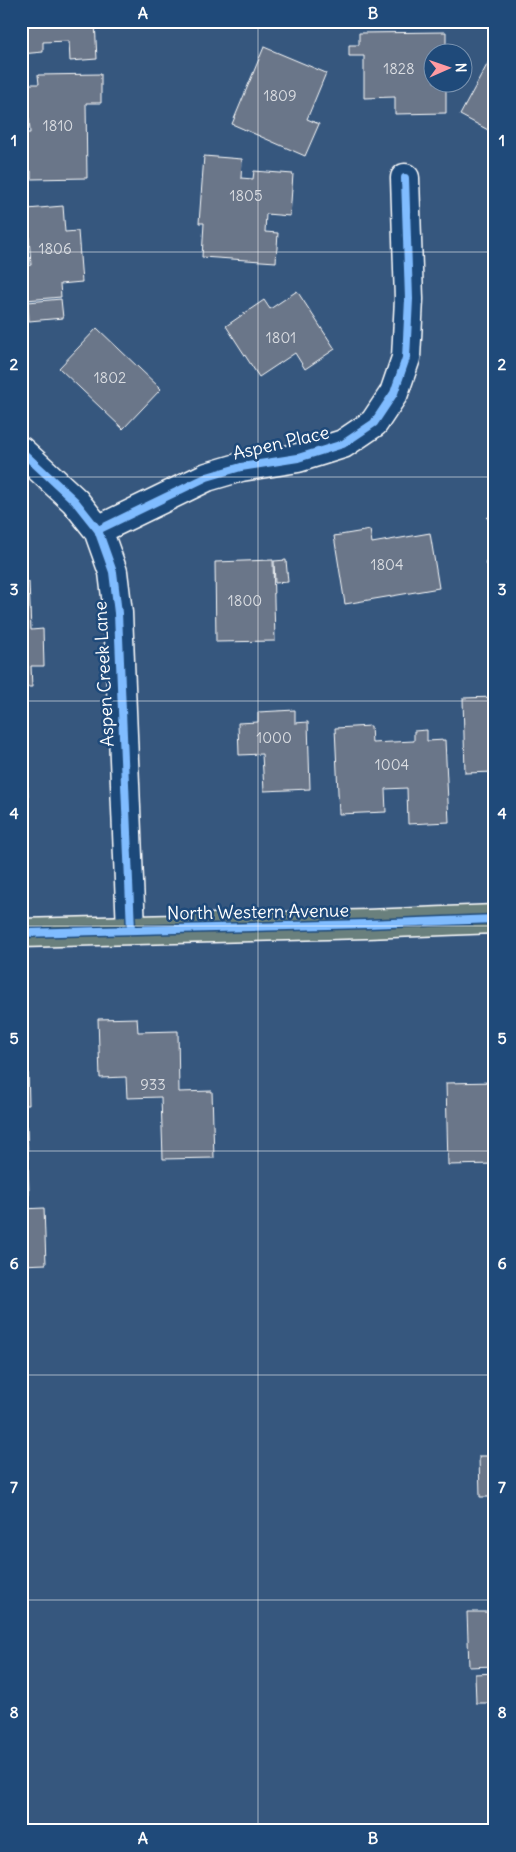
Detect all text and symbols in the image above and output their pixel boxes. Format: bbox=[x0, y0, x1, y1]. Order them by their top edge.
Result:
text: A bbox=[138, 3, 148, 23]
text: B bbox=[368, 3, 379, 23]
north arrow bbox=[424, 42, 474, 92]
house number: 1828 bbox=[383, 59, 415, 78]
text: N bbox=[452, 62, 470, 73]
house number: 1809 bbox=[263, 86, 297, 105]
house number: 1810 bbox=[43, 116, 73, 135]
text: 1 bbox=[11, 130, 17, 150]
text: 1 bbox=[499, 130, 505, 150]
house number: 1805 bbox=[229, 186, 263, 205]
house number: 1806 bbox=[38, 239, 72, 258]
house number: 1801 bbox=[266, 328, 296, 347]
text: 2 bbox=[10, 354, 19, 374]
text: 2 bbox=[498, 354, 507, 374]
house number: 1802 bbox=[94, 368, 126, 387]
street label: Aspen Place bbox=[231, 420, 331, 465]
house number: 1804 bbox=[370, 555, 404, 574]
text: 3 bbox=[9, 579, 19, 599]
text: 3 bbox=[497, 579, 507, 599]
house number: 1800 bbox=[228, 591, 262, 610]
street label: Aspen Creek Lane bbox=[88, 601, 119, 747]
house number: 1000 bbox=[256, 728, 292, 747]
house number: 1004 bbox=[375, 755, 410, 774]
text: 4 bbox=[9, 803, 19, 823]
text: 4 bbox=[497, 803, 507, 823]
street label: North Western Avenue bbox=[167, 898, 349, 925]
text: 5 bbox=[9, 1028, 19, 1048]
text: 5 bbox=[497, 1028, 507, 1048]
house number: 933 bbox=[140, 1075, 166, 1094]
text: 6 bbox=[9, 1253, 19, 1273]
text: 6 bbox=[497, 1253, 507, 1273]
text: 7 bbox=[10, 1477, 18, 1497]
text: 7 bbox=[498, 1477, 506, 1497]
text: 8 bbox=[9, 1702, 19, 1722]
text: 8 bbox=[497, 1702, 507, 1722]
text: A bbox=[138, 1828, 148, 1848]
text: B bbox=[368, 1828, 379, 1848]

